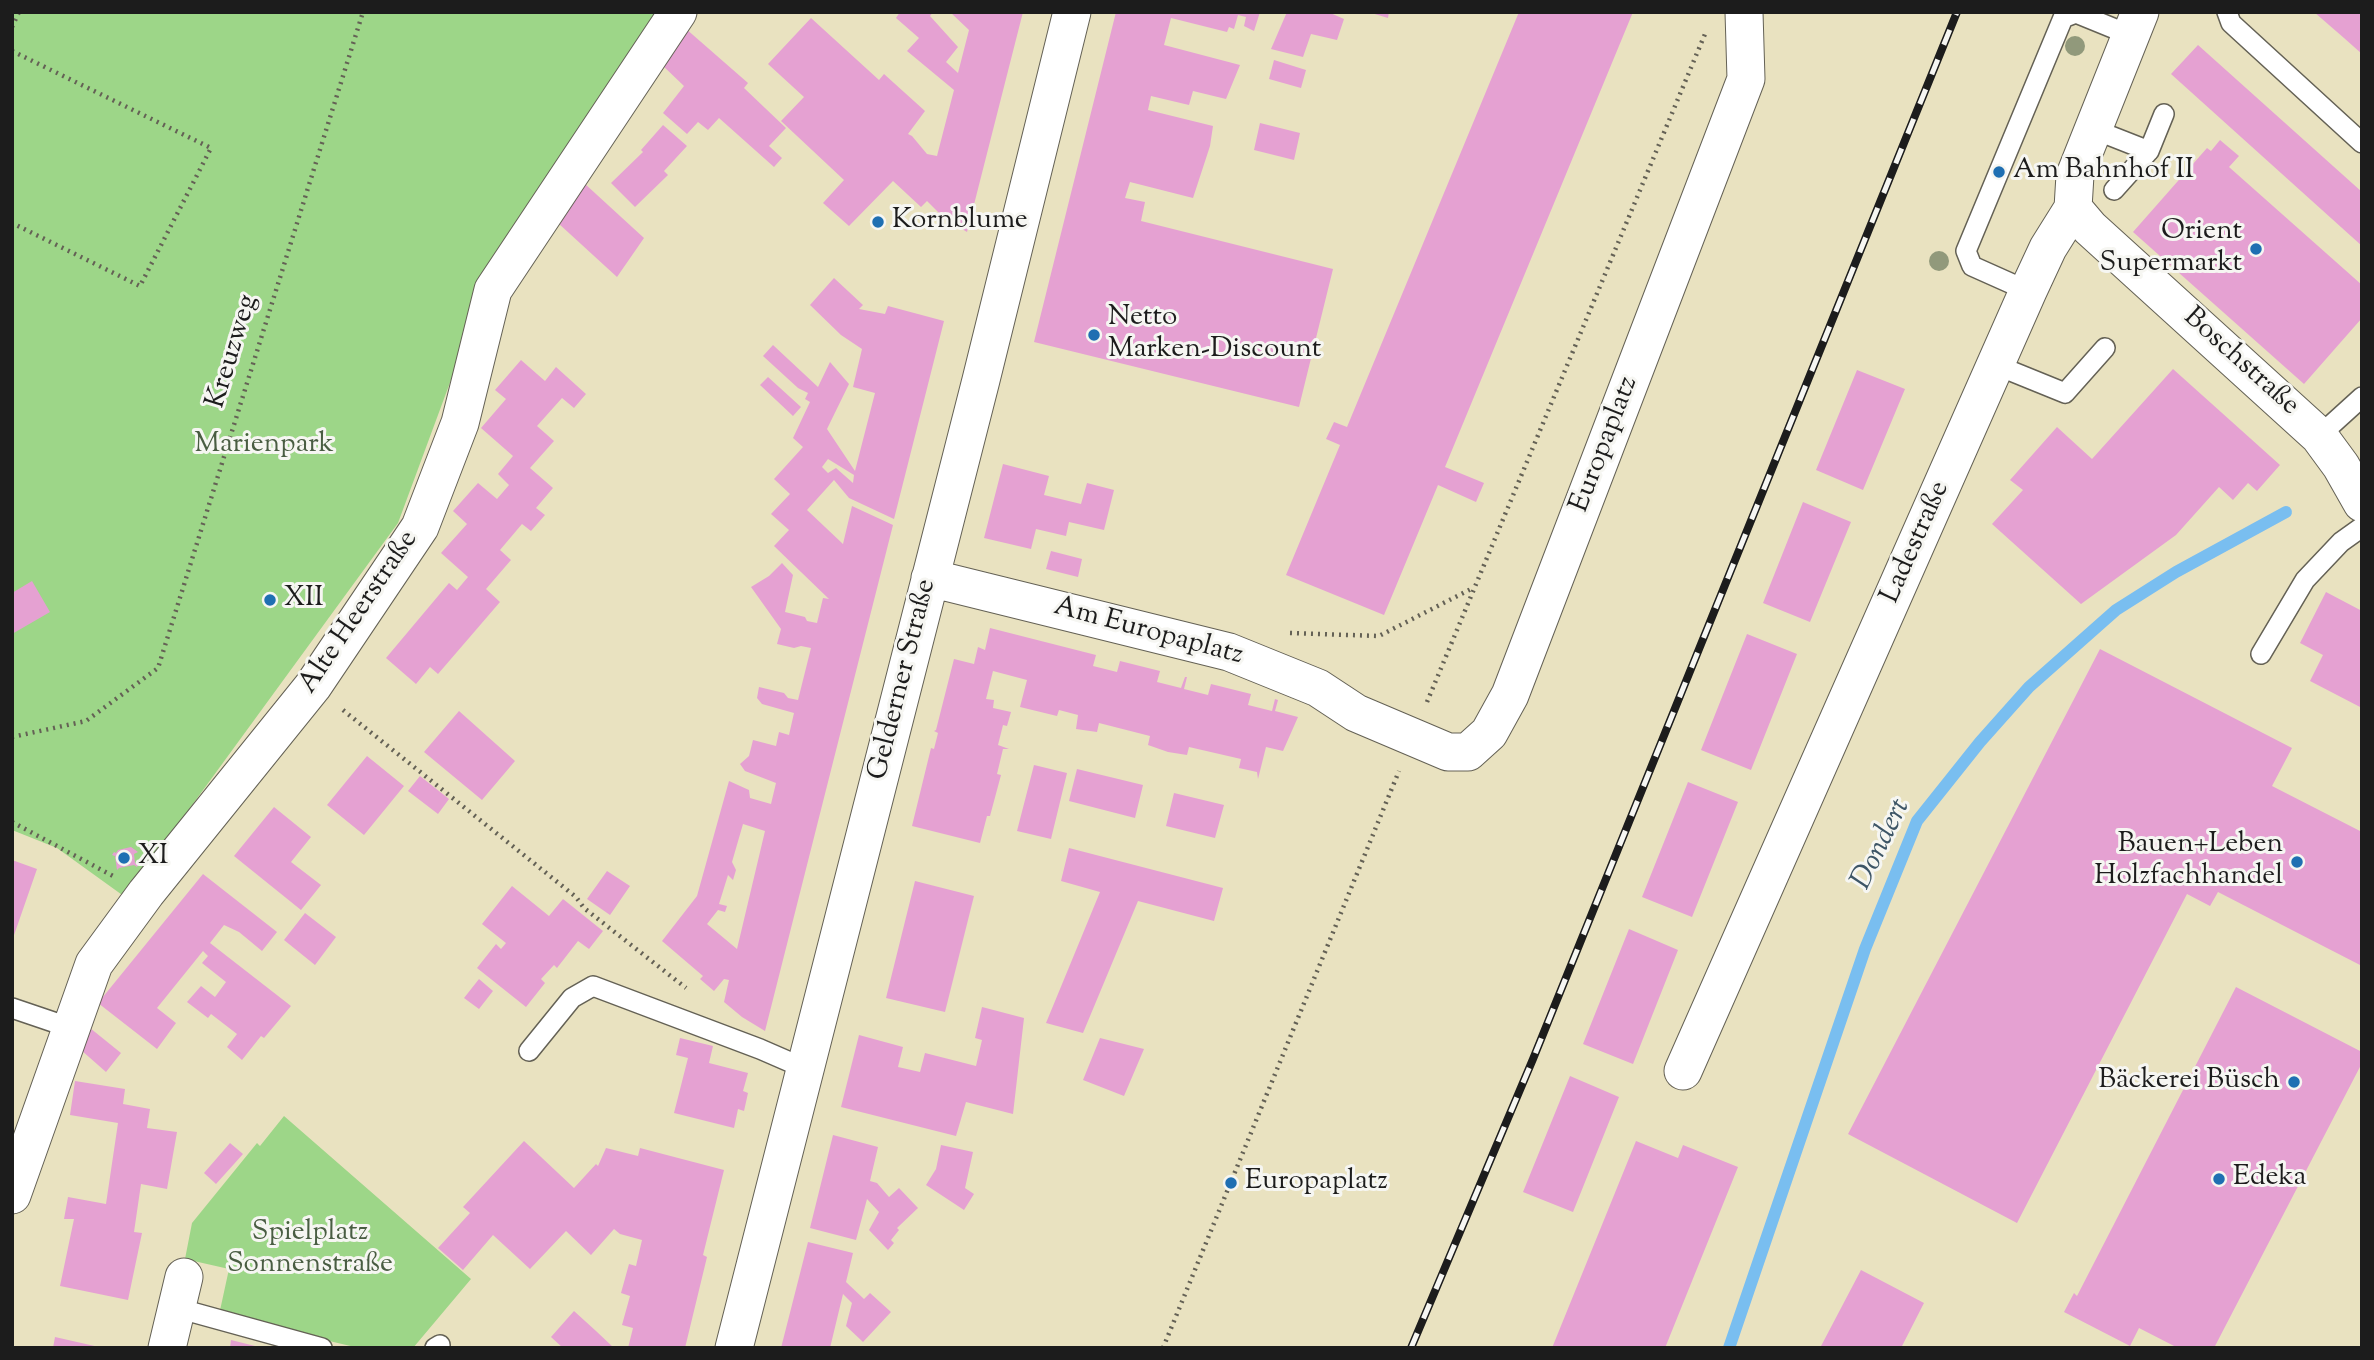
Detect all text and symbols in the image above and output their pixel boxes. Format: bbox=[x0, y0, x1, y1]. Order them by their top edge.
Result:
place label: Am Bahnhof II bbox=[2013, 155, 2194, 189]
marker: Am Bahnhof II bbox=[1991, 164, 2007, 180]
place label: Kornblume bbox=[892, 205, 1028, 239]
marker: Kornblume bbox=[870, 214, 886, 230]
place label: Orient Supermarkt bbox=[2100, 216, 2242, 282]
marker: Orient Supermarkt bbox=[2248, 241, 2264, 257]
street label: Kreuzweg bbox=[201, 291, 267, 413]
place label: Netto Marken-Discount bbox=[1108, 302, 1321, 368]
street label: Boschstraße bbox=[2175, 302, 2305, 424]
marker: Netto Marken-Discount bbox=[1086, 327, 1102, 343]
street label: Europaplatz bbox=[1565, 372, 1647, 518]
park label: Marienpark bbox=[194, 429, 334, 463]
street label: Ladestraße bbox=[1875, 477, 1959, 609]
street label: Alte Heerstraße bbox=[293, 525, 427, 701]
street label: Gelderner Straße bbox=[863, 576, 945, 784]
place label: XII bbox=[284, 583, 323, 617]
marker: XII bbox=[262, 592, 278, 608]
street label: Am Europaplatz bbox=[1050, 592, 1246, 674]
water label: Dondert bbox=[1846, 794, 1920, 896]
place label: Bauen+Leben Holzfachhandel bbox=[2094, 829, 2283, 895]
place label: XI bbox=[138, 841, 168, 875]
marker: XI bbox=[116, 850, 132, 866]
marker: Bauen+Leben Holzfachhandel bbox=[2289, 854, 2305, 870]
place label: Bäckerei Büsch bbox=[2098, 1065, 2280, 1099]
marker: Bäckerei Büsch bbox=[2286, 1074, 2302, 1090]
place label: Edeka bbox=[2233, 1162, 2307, 1196]
place label: Europaplatz bbox=[1245, 1166, 1388, 1200]
marker: Edeka bbox=[2211, 1171, 2227, 1187]
marker: Europaplatz bbox=[1223, 1175, 1239, 1191]
park label: Spielplatz Sonnenstraße bbox=[227, 1217, 393, 1283]

